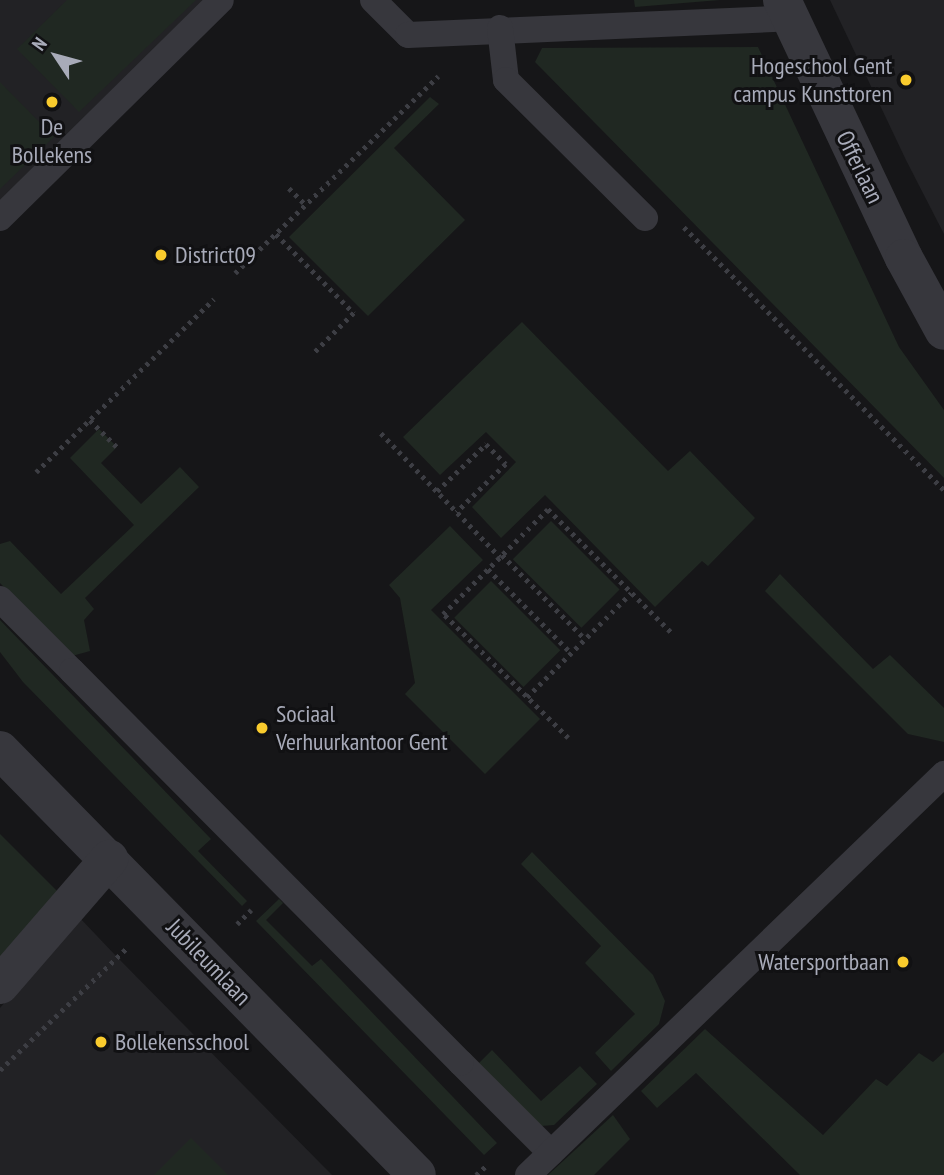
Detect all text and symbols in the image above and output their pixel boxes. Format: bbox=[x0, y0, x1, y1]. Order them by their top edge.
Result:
north arrow bbox=[21, 21, 91, 91]
text: N bbox=[26, 32, 52, 55]
place label: Hogeschool Gent campus Kunsttoren bbox=[733, 52, 892, 108]
marker: Hogeschool Gent campus Kunsttoren bbox=[898, 72, 914, 88]
marker: De Bollekens bbox=[44, 94, 60, 110]
place label: De Bollekens bbox=[12, 113, 92, 169]
street label: Offerlaan bbox=[830, 126, 890, 208]
place label: District09 bbox=[175, 241, 256, 269]
marker: District09 bbox=[153, 247, 169, 263]
place label: Sociaal Verhuurkantoor Gent bbox=[276, 700, 448, 756]
marker: Sociaal Verhuurkantoor Gent bbox=[254, 720, 270, 736]
street label: Jubileumlaan bbox=[161, 913, 257, 1011]
place label: Watersportbaan bbox=[758, 948, 889, 976]
marker: Watersportbaan bbox=[895, 954, 911, 970]
place label: Bollekensschool bbox=[115, 1028, 249, 1056]
marker: Bollekensschool bbox=[93, 1034, 109, 1050]

